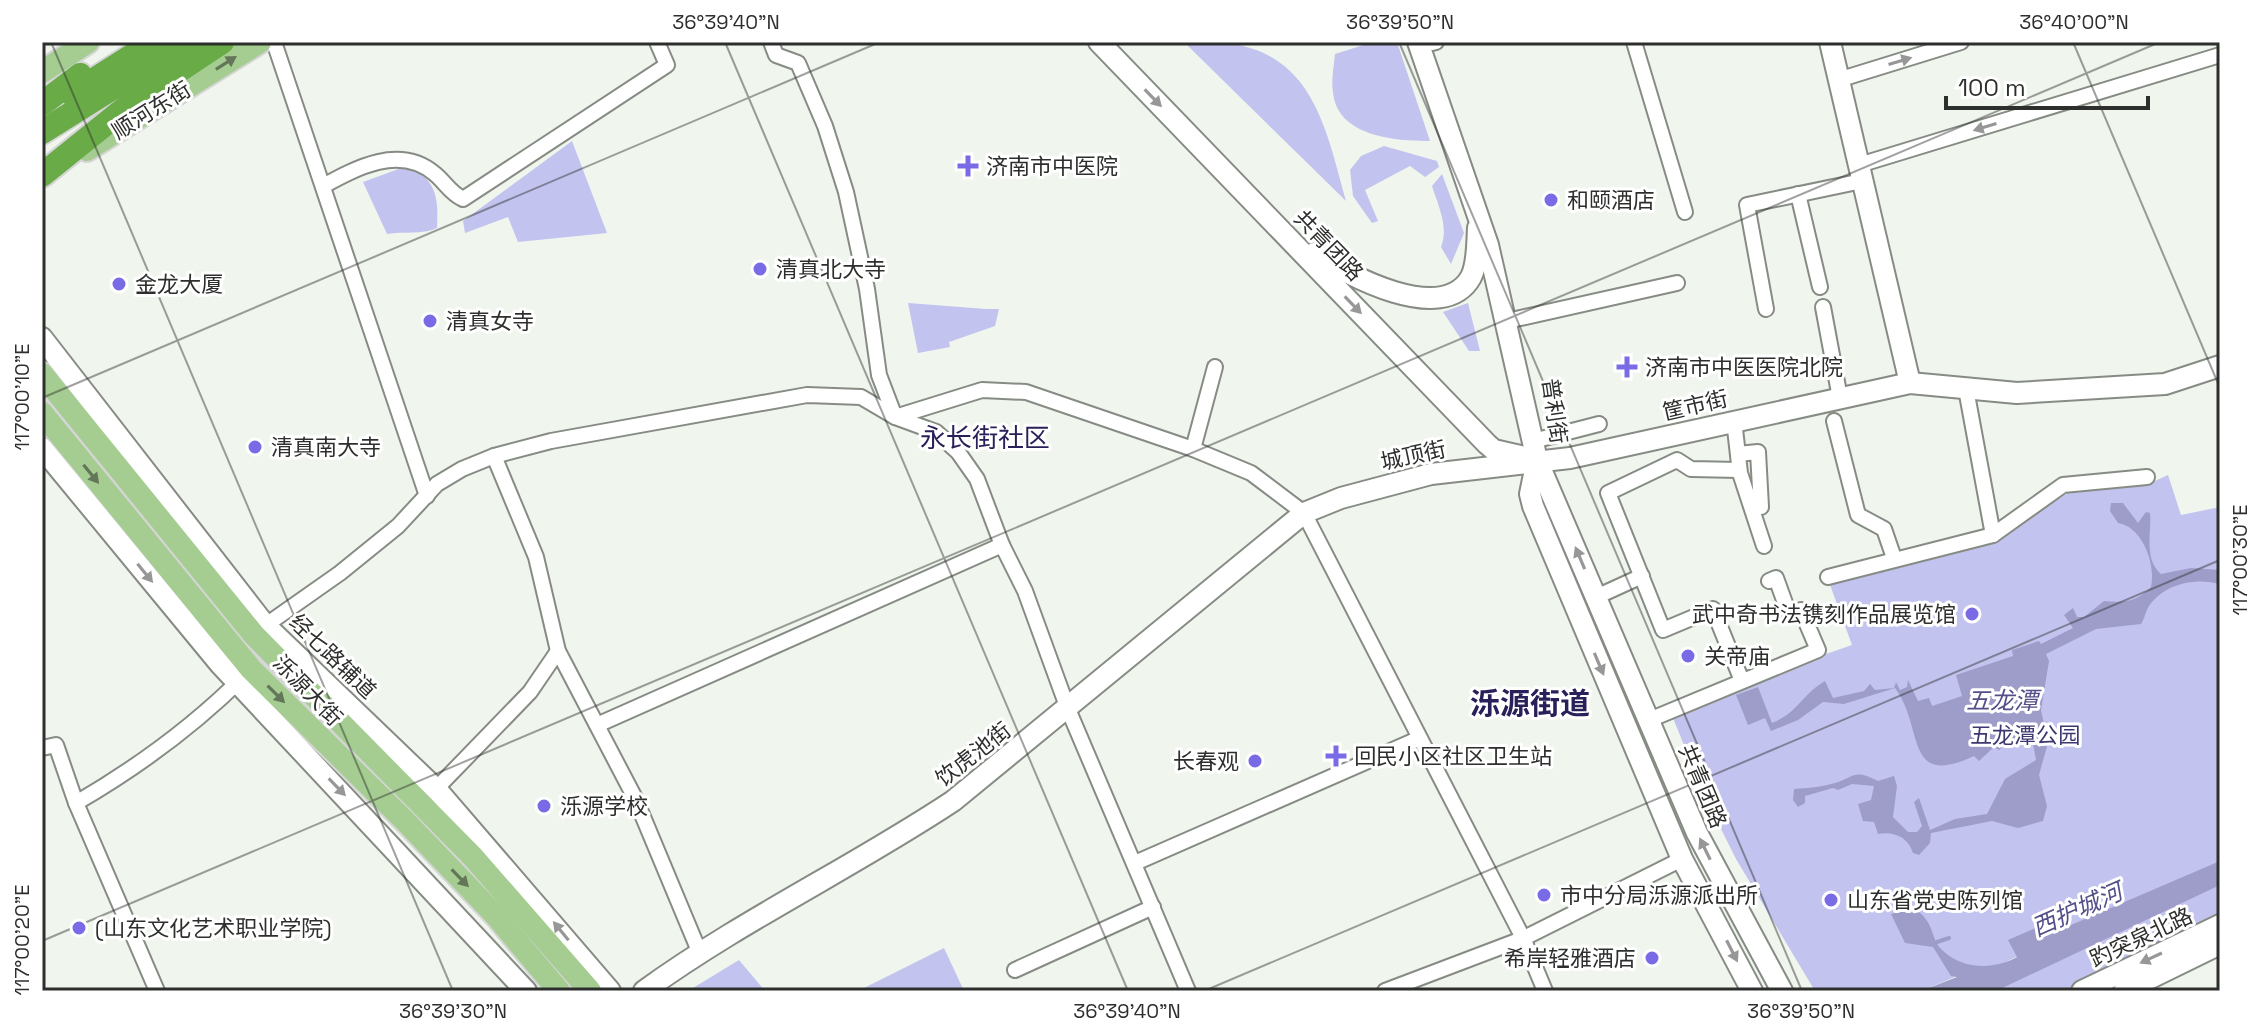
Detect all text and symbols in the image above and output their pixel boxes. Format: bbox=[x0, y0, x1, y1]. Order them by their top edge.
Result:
text: 36°39'40"N bbox=[672, 9, 780, 35]
text: 36°39'50"N bbox=[1346, 9, 1454, 35]
text: 36°40'00"N bbox=[2019, 9, 2129, 35]
one-way arrow bbox=[1888, 54, 1912, 67]
one-way arrow bbox=[215, 57, 237, 71]
scale bar bbox=[1946, 60, 2148, 110]
text: 100 m bbox=[1958, 72, 2026, 103]
street label: 顺河东街 bbox=[106, 75, 196, 145]
one-way arrow bbox=[1143, 88, 1162, 107]
one-way arrow bbox=[1972, 121, 1996, 134]
place label: 济南市中医院 bbox=[986, 152, 1118, 180]
marker: 济南市中医院 bbox=[957, 155, 979, 177]
place label: 和颐酒店 bbox=[1567, 186, 1655, 214]
marker: 和颐酒店 bbox=[1542, 191, 1560, 209]
street label: 共青团路 bbox=[1288, 204, 1370, 286]
place label: 清真北大寺 bbox=[776, 255, 886, 283]
marker: 清真北大寺 bbox=[751, 260, 769, 278]
place label: 金龙大厦 bbox=[135, 270, 223, 298]
marker: 金龙大厦 bbox=[110, 275, 128, 293]
one-way arrow bbox=[1343, 295, 1362, 314]
place label: 清真女寺 bbox=[446, 307, 534, 335]
marker: 清真女寺 bbox=[421, 312, 439, 330]
text: 117°00'10"E bbox=[9, 343, 35, 451]
place label: 济南市中医医院北院 bbox=[1645, 353, 1843, 381]
marker: 济南市中医医院北院 bbox=[1616, 356, 1638, 378]
street label: 普利街 bbox=[1537, 376, 1573, 446]
street label: 筐市街 bbox=[1660, 384, 1730, 426]
district label: 永长街社区 bbox=[920, 421, 1050, 455]
place label: 清真南大寺 bbox=[271, 433, 381, 461]
street label: 城顶街 bbox=[1378, 434, 1448, 476]
marker: 清真南大寺 bbox=[246, 438, 264, 456]
one-way arrow bbox=[83, 463, 100, 484]
text: 117°00'30"E bbox=[2227, 505, 2253, 615]
one-way arrow bbox=[1573, 546, 1586, 570]
one-way arrow bbox=[136, 563, 153, 583]
place label: 武中奇书法镌刻作品展览馆 bbox=[1692, 600, 1956, 628]
marker: 武中奇书法镌刻作品展览馆 bbox=[1963, 605, 1981, 623]
street label: 经七路辅道 bbox=[284, 608, 382, 704]
place label: 关帝庙 bbox=[1704, 642, 1770, 670]
marker: 关帝庙 bbox=[1679, 647, 1697, 665]
street label: 泺源大街 bbox=[267, 649, 349, 731]
one-way arrow bbox=[1593, 652, 1606, 676]
one-way arrow bbox=[266, 684, 285, 703]
district label: 泺源街道 bbox=[1470, 684, 1590, 723]
water label: 五龙潭 bbox=[1966, 685, 2042, 716]
street label: 饮虎池街 bbox=[930, 716, 1016, 792]
park label: 五龙潭公园 bbox=[1970, 721, 2080, 749]
street label: 共青团路 bbox=[1673, 740, 1733, 832]
place label: 回民小区社区卫生站 bbox=[1354, 742, 1552, 770]
marker: 回民小区社区卫生站 bbox=[1325, 745, 1347, 767]
place label: 长春观 bbox=[1173, 747, 1239, 775]
marker: 长春观 bbox=[1246, 752, 1264, 770]
one-way arrow bbox=[328, 777, 346, 796]
place label: 泺源学校 bbox=[560, 792, 648, 820]
marker: 泺源学校 bbox=[535, 797, 553, 815]
one-way arrow bbox=[1698, 837, 1712, 860]
one-way arrow bbox=[450, 869, 468, 888]
water label: 西护城河 bbox=[2027, 874, 2131, 943]
place label: 市中分局泺源派出所 bbox=[1560, 881, 1758, 909]
text: 117°00'20"E bbox=[9, 885, 35, 995]
marker: 市中分局泺源派出所 bbox=[1535, 886, 1553, 904]
place label: 山东省党史陈列馆 bbox=[1847, 886, 2023, 914]
marker: 山东省党史陈列馆 bbox=[1822, 891, 1840, 909]
street label: 趵突泉北路 bbox=[2085, 901, 2197, 973]
place label: (山东文化艺术职业学院) bbox=[95, 914, 332, 942]
marker: (山东文化艺术职业学院) bbox=[70, 919, 88, 937]
one-way arrow bbox=[553, 921, 570, 941]
one-way arrow bbox=[1725, 939, 1738, 962]
place label: 希岸轻雅酒店 bbox=[1504, 944, 1636, 972]
marker: 希岸轻雅酒店 bbox=[1643, 949, 1661, 967]
one-way arrow bbox=[2139, 951, 2163, 965]
text: 36°39'30"N bbox=[399, 998, 507, 1024]
text: 36°39'40"N bbox=[1073, 998, 1181, 1024]
text: 36°39'50"N bbox=[1747, 998, 1855, 1024]

